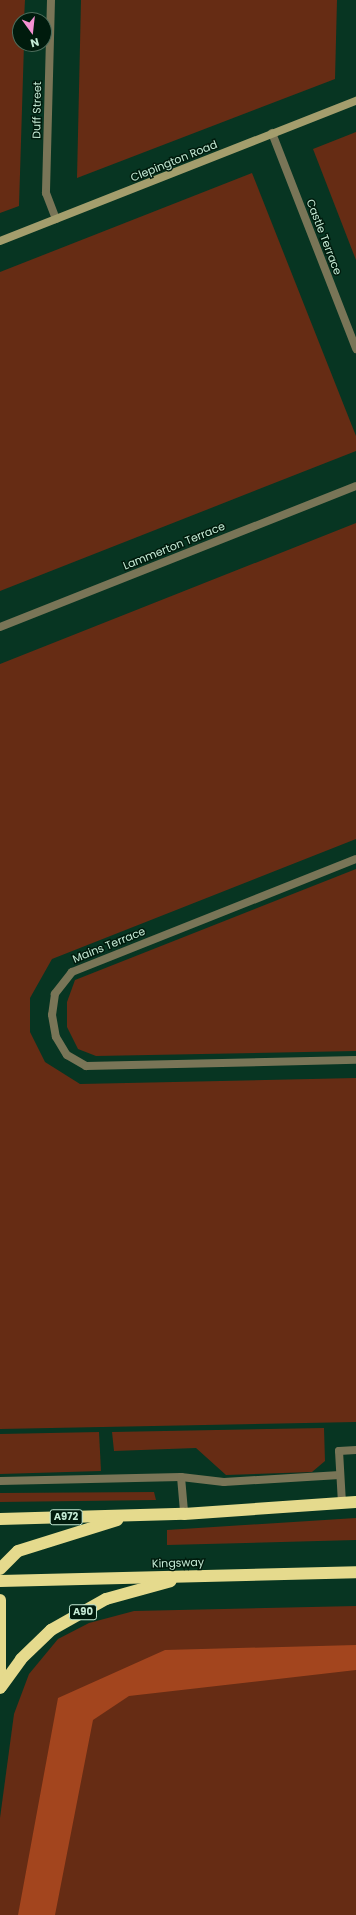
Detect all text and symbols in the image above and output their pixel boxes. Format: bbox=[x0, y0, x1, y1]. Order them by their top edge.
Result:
north arrow bbox=[12, 12, 52, 52]
text: N bbox=[29, 34, 41, 51]
street label: Duff Street bbox=[30, 81, 44, 139]
street label: Clepington Road bbox=[129, 138, 219, 184]
street label: Castle Terrace bbox=[303, 197, 345, 277]
street label: Lammerton Terrace bbox=[121, 520, 227, 572]
street label: Mains Terrace bbox=[71, 924, 147, 966]
road number: A972 bbox=[49, 1509, 83, 1525]
street label: Kingsway bbox=[152, 1555, 204, 1571]
road number: A90 bbox=[68, 1604, 98, 1620]

